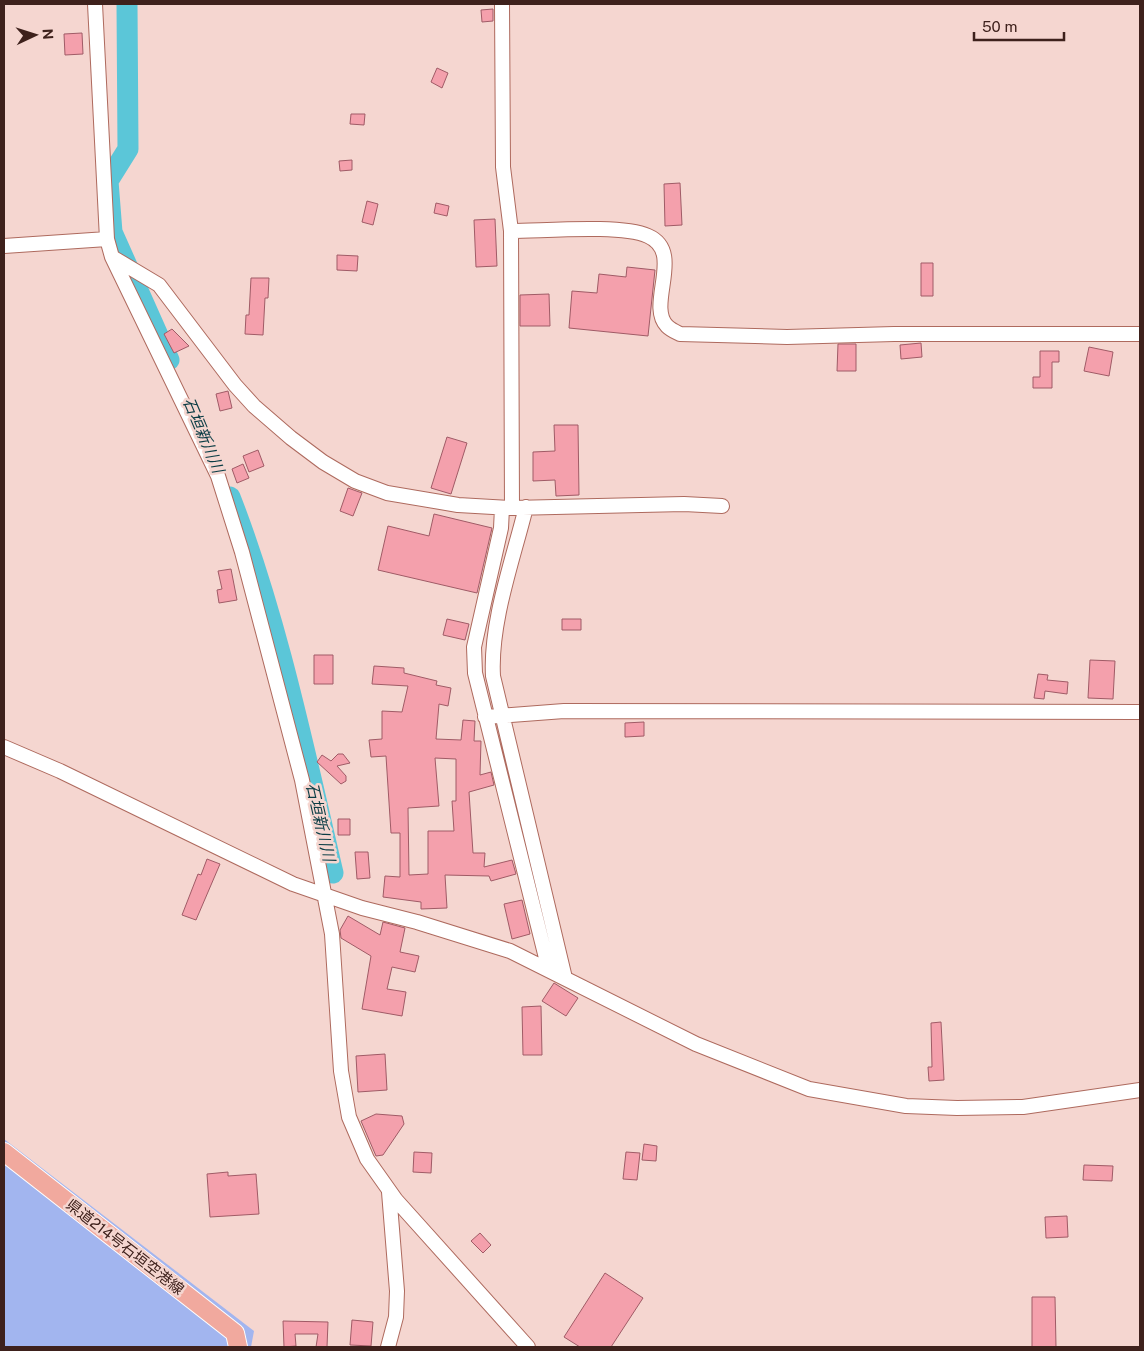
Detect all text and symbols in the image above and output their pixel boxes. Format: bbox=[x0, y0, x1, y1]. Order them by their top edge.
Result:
north arrow bbox=[10, 10, 60, 60]
scale bar bbox=[974, 10, 1064, 42]
text: 50 m bbox=[982, 18, 1017, 35]
text: N bbox=[40, 28, 56, 40]
water label: 石垣新川川 bbox=[179, 395, 229, 478]
water label: 石垣新川川 bbox=[302, 781, 339, 865]
street label: 県道214号石垣空港線 bbox=[63, 1195, 187, 1298]

